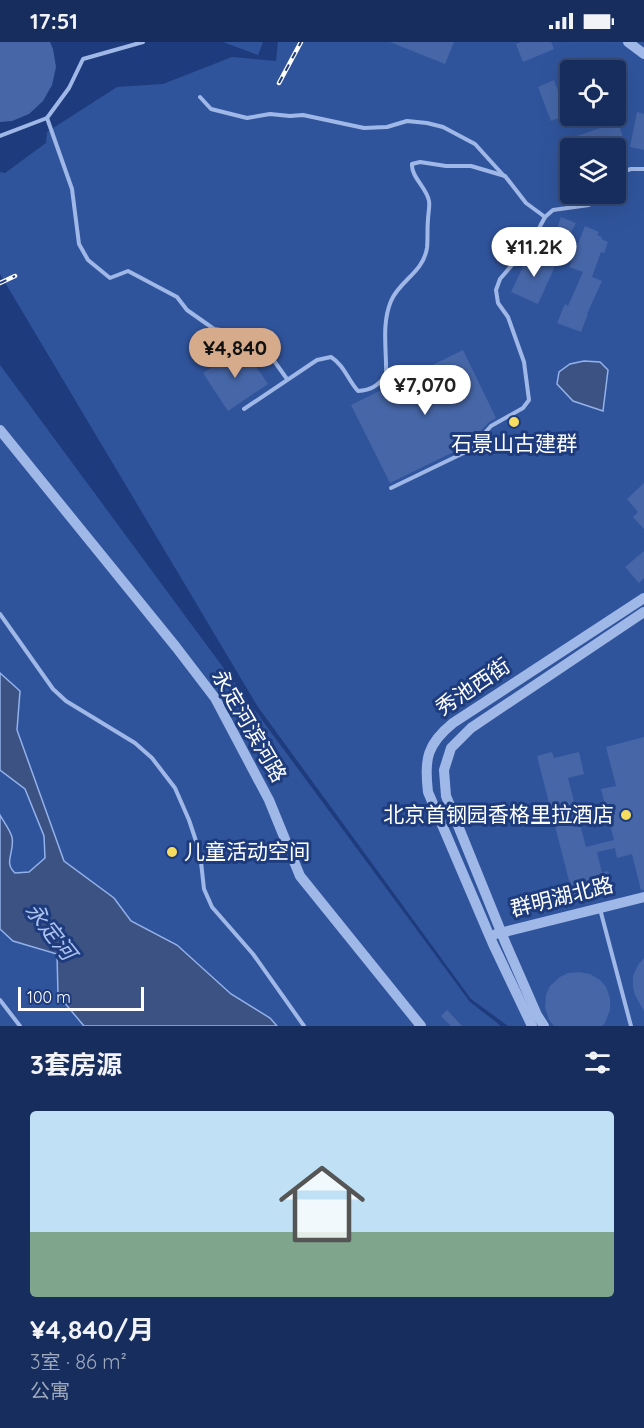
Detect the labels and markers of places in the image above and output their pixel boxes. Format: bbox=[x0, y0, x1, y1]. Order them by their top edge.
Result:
pin: ¥11.2K bbox=[485, 227, 583, 278]
pin: ¥4,840 bbox=[186, 328, 284, 379]
pin: ¥7,070 bbox=[376, 365, 474, 416]
marker: 石景山古建群 bbox=[507, 415, 521, 429]
place label: 石景山古建群 bbox=[451, 430, 577, 456]
place label: 北京首钢园香格里拉酒店 bbox=[383, 801, 614, 827]
marker: 北京首钢园香格里拉酒店 bbox=[619, 808, 633, 822]
place label: 儿童活动空间 bbox=[184, 838, 310, 864]
marker: 儿童活动空间 bbox=[165, 845, 179, 859]

